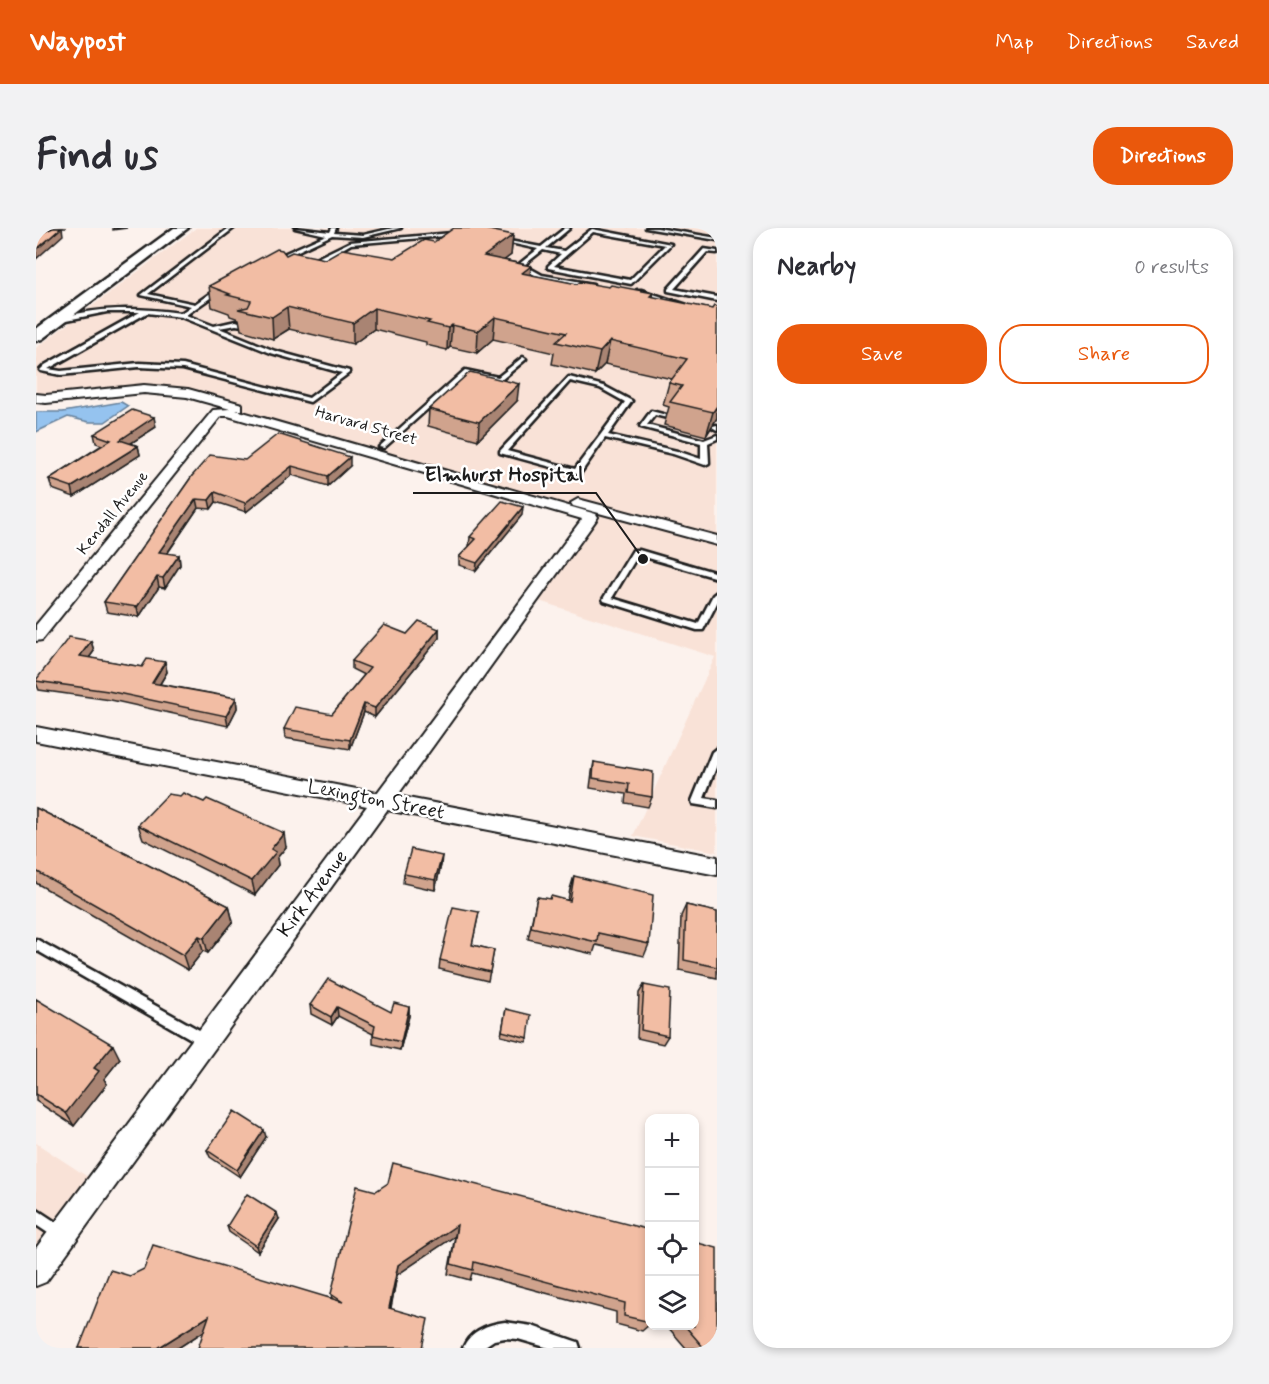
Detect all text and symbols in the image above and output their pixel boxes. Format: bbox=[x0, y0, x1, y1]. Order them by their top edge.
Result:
text: Waypost bbox=[30, 24, 126, 61]
text: Map bbox=[995, 28, 1034, 56]
text: Directions bbox=[1067, 28, 1153, 56]
text: Saved bbox=[1186, 28, 1239, 56]
button: Directions bbox=[1093, 127, 1233, 185]
text: Find us bbox=[36, 129, 158, 184]
text: Nearby bbox=[777, 250, 856, 284]
text: 0 results bbox=[1135, 254, 1209, 281]
button: Save bbox=[777, 324, 987, 384]
button: Share bbox=[999, 324, 1209, 384]
street label: Harvard Street bbox=[313, 401, 420, 451]
callout: Elmhurst Hospital bbox=[413, 454, 596, 493]
text: Elmhurst Hospital bbox=[425, 461, 583, 489]
street label: Kendall Avenue bbox=[73, 466, 154, 559]
street label: Lexington Street bbox=[305, 774, 447, 828]
street label: Kirk Avenue bbox=[271, 845, 355, 943]
map controls bbox=[645, 1114, 699, 1330]
button: + bbox=[645, 1114, 699, 1168]
button: − bbox=[645, 1168, 699, 1222]
button: locate bbox=[645, 1222, 699, 1276]
button: layers bbox=[645, 1276, 699, 1330]

